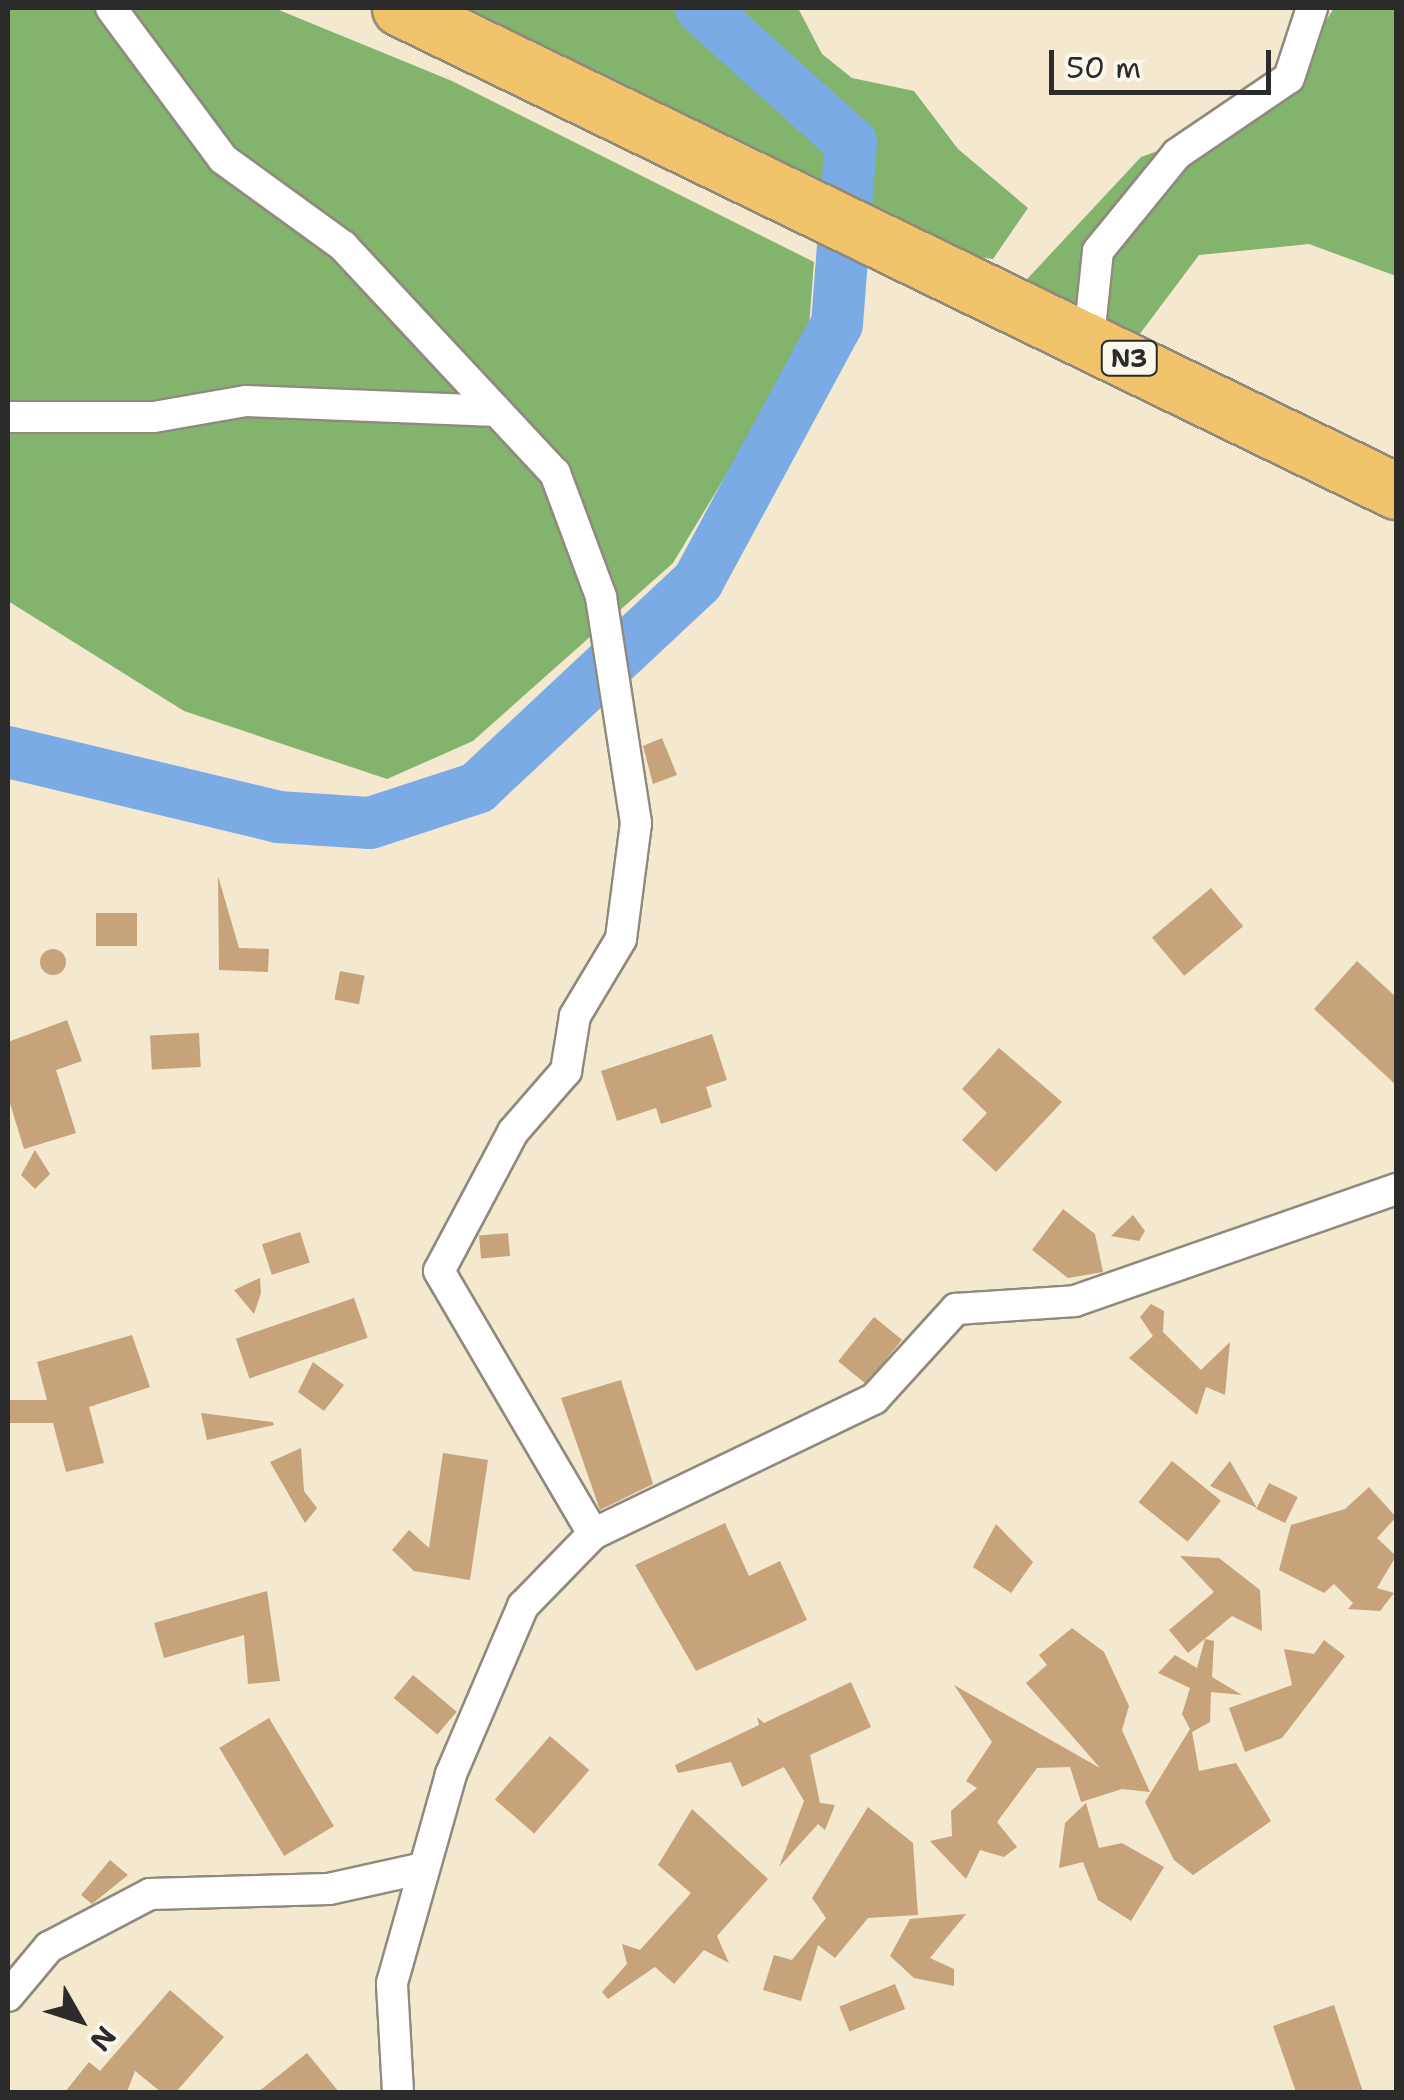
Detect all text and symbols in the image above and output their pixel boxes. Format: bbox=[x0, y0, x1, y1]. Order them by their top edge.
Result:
scale bar bbox=[1054, 30, 1276, 92]
text: 50 m bbox=[1066, 47, 1141, 88]
road number: N3 bbox=[1099, 338, 1159, 378]
north arrow bbox=[30, 1970, 130, 2070]
text: N bbox=[82, 2018, 125, 2059]

